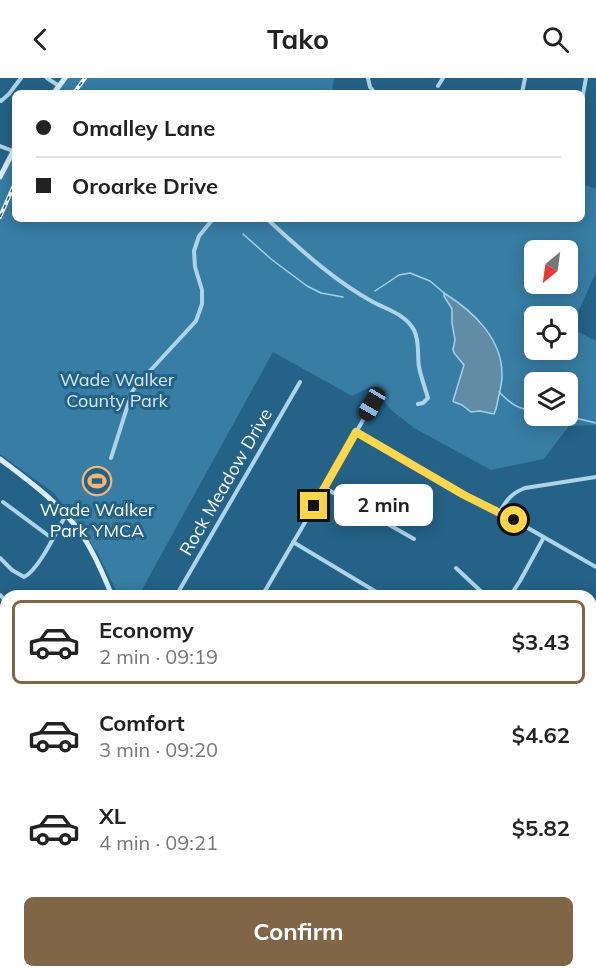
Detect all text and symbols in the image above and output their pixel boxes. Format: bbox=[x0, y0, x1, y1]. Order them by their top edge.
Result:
text: Tako bbox=[267, 22, 329, 56]
icon: back bbox=[24, 23, 57, 56]
icon: search bbox=[539, 23, 572, 56]
text: Omalley Lane bbox=[72, 114, 215, 142]
text: Oroarke Drive bbox=[72, 172, 218, 200]
north arrow bbox=[524, 240, 578, 294]
map controls bbox=[524, 240, 578, 426]
button: locate bbox=[524, 306, 578, 360]
park label: Wade Walker County Park bbox=[60, 368, 175, 412]
button: layers bbox=[524, 372, 578, 426]
car bbox=[355, 384, 389, 424]
street label: Rock Meadow Drive bbox=[174, 404, 277, 559]
sports icon: Wade Walker Park YMCA bbox=[81, 465, 113, 497]
callout: 2 min bbox=[335, 485, 434, 527]
route end bbox=[300, 492, 327, 519]
text: 2 min bbox=[357, 492, 410, 517]
place label: Wade Walker Park YMCA bbox=[40, 498, 155, 542]
route start bbox=[500, 506, 527, 533]
icon: car bbox=[27, 615, 81, 669]
text: Economy bbox=[99, 616, 194, 644]
text: $3.43 bbox=[512, 628, 570, 656]
text: 2 min · 09:19 bbox=[99, 644, 218, 669]
icon: car bbox=[27, 708, 81, 762]
text: Comfort bbox=[99, 709, 185, 737]
text: $4.62 bbox=[512, 721, 570, 749]
text: 3 min · 09:20 bbox=[99, 737, 218, 762]
icon: car bbox=[27, 801, 81, 855]
text: XL bbox=[99, 802, 126, 830]
text: $5.82 bbox=[512, 814, 570, 842]
text: 4 min · 09:21 bbox=[99, 830, 218, 855]
button: Confirm bbox=[24, 897, 573, 966]

